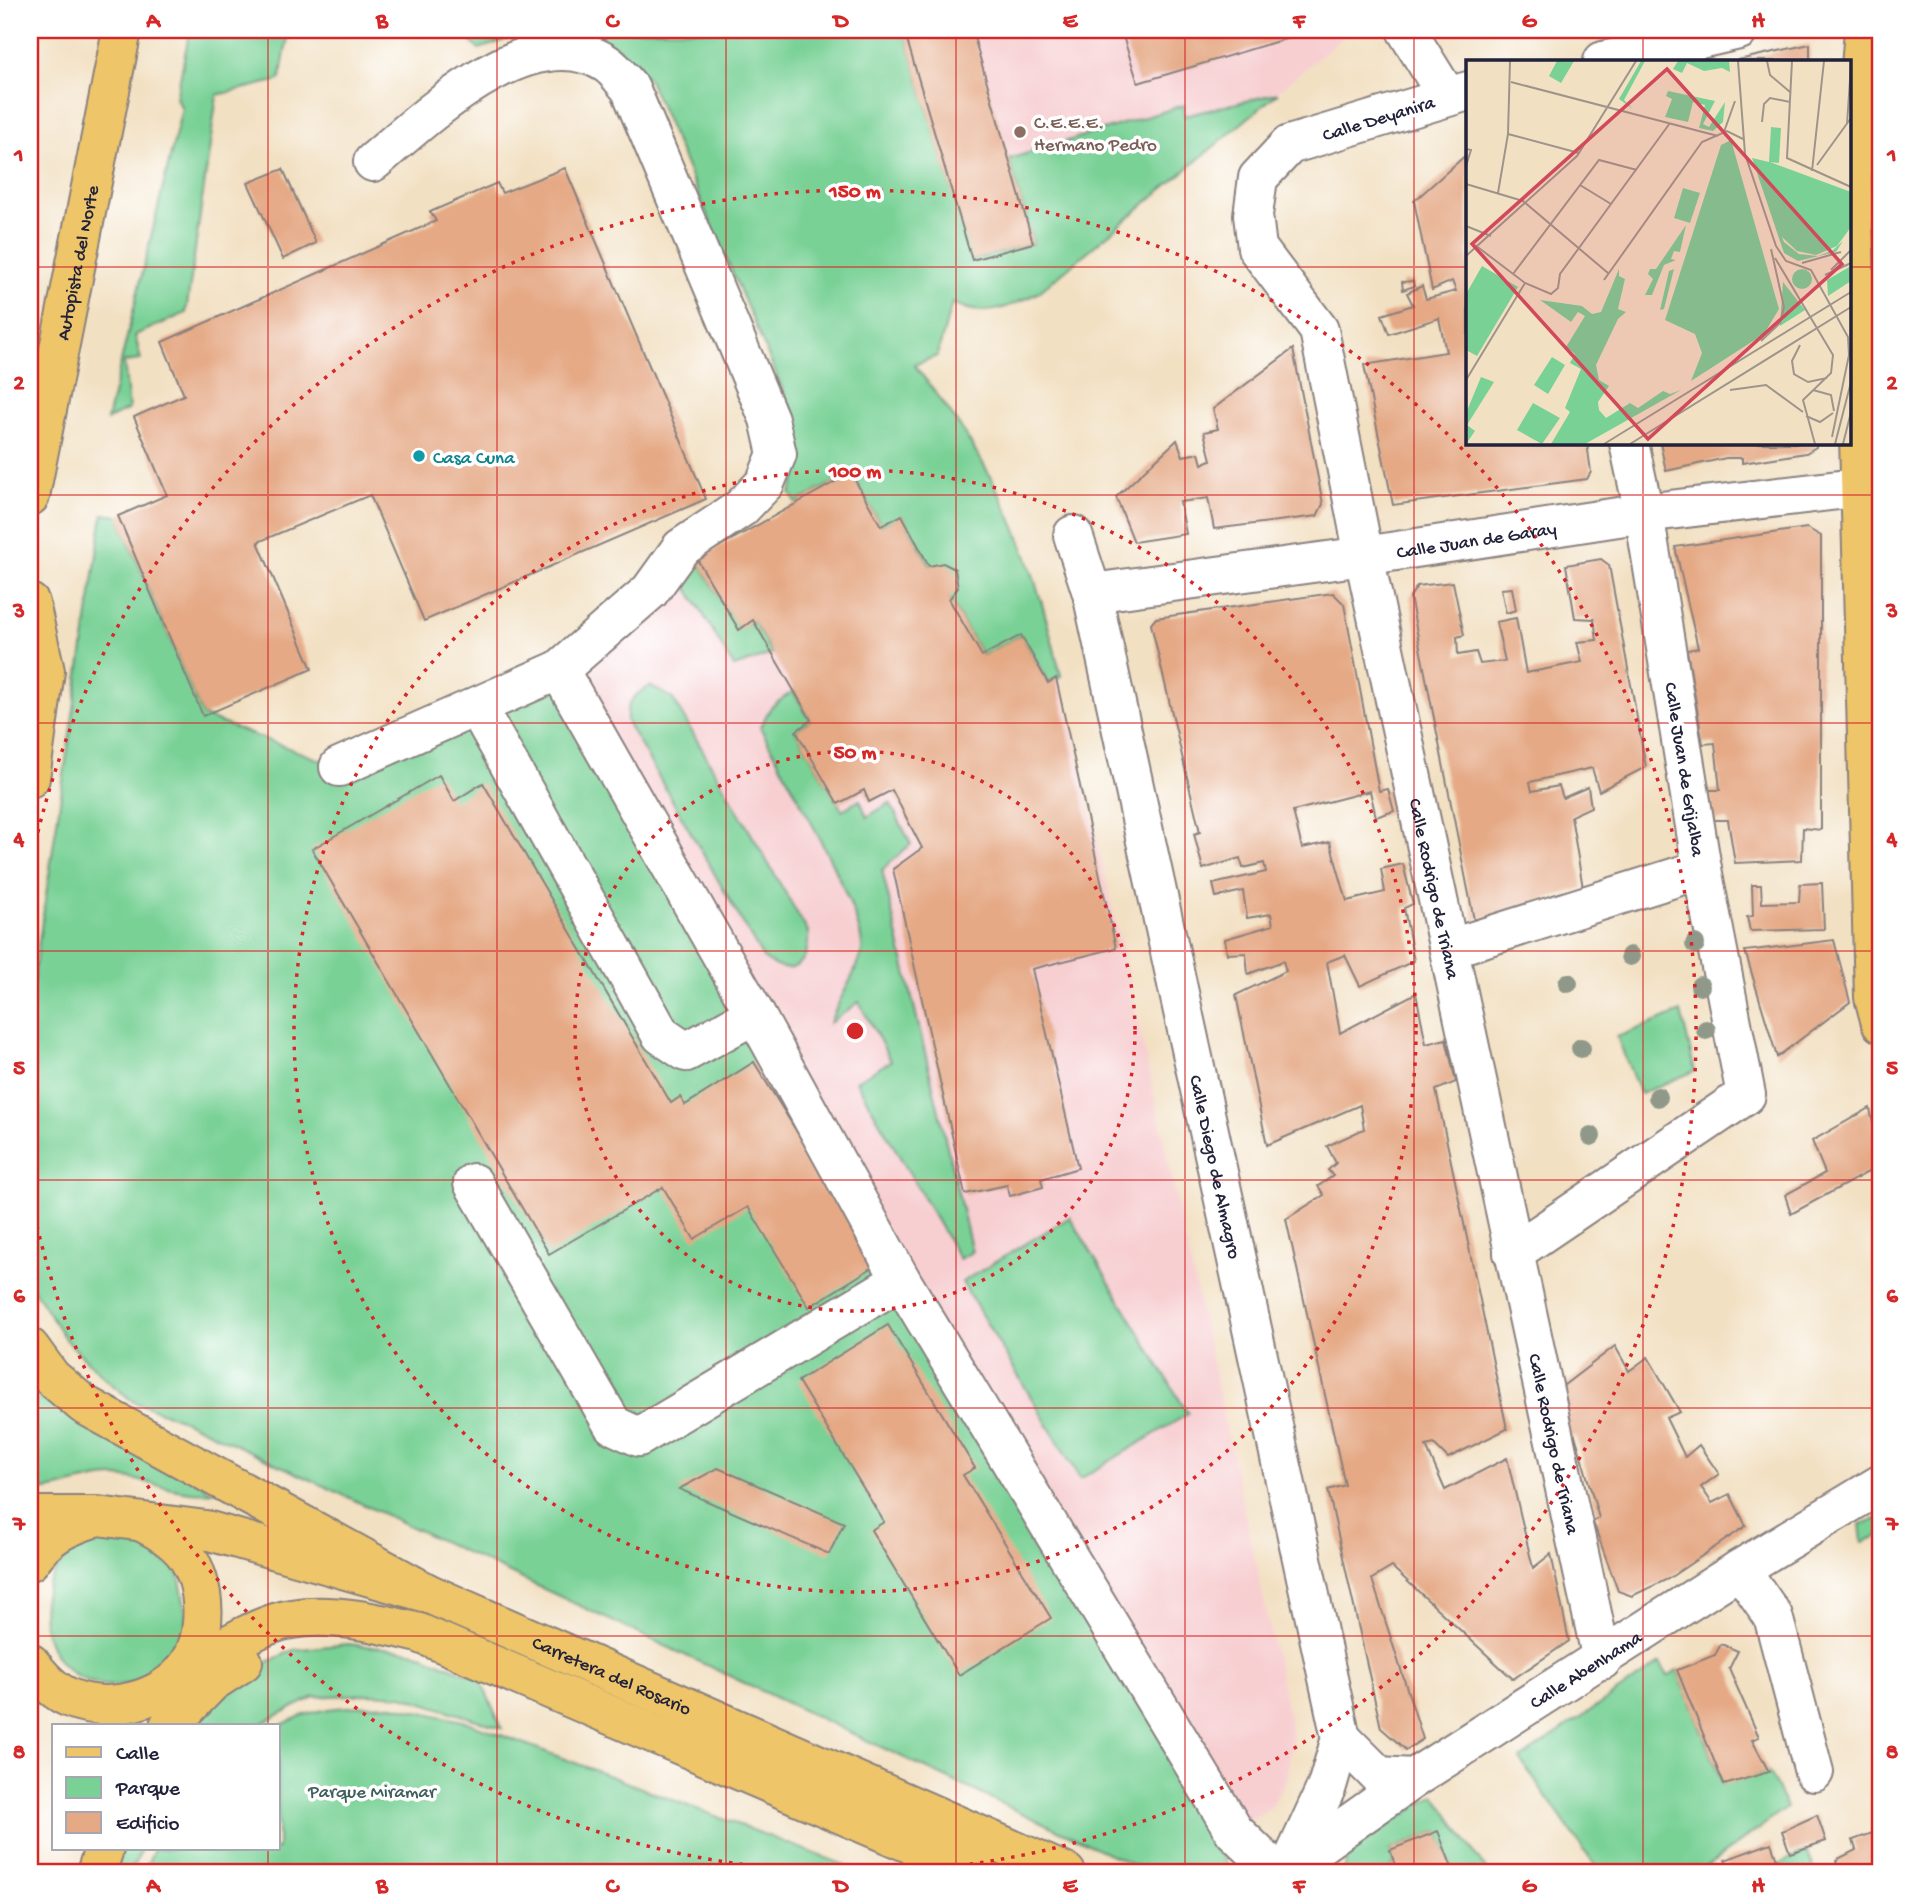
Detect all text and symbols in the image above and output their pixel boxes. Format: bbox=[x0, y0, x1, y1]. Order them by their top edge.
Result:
text: A bbox=[145, 9, 161, 36]
text: B bbox=[375, 9, 389, 36]
text: C bbox=[606, 9, 621, 36]
text: D bbox=[832, 9, 850, 36]
text: E bbox=[1063, 9, 1079, 36]
text: F bbox=[1292, 9, 1307, 36]
text: G bbox=[1522, 9, 1538, 36]
text: H bbox=[1751, 9, 1765, 36]
inset map bbox=[1466, 60, 1852, 444]
street label: Calle Deyanira bbox=[1320, 92, 1439, 148]
place label: C.E.E.E. Hermano Pedro bbox=[1034, 113, 1157, 158]
marker: C.E.E.E. Hermano Pedro bbox=[1012, 124, 1028, 140]
text: 1 bbox=[13, 143, 24, 170]
text: 1 bbox=[1886, 143, 1897, 170]
text: 150 m bbox=[828, 181, 881, 206]
street label: Autopista del Norte bbox=[53, 184, 106, 343]
text: 2 bbox=[13, 371, 25, 398]
text: 2 bbox=[1886, 371, 1898, 398]
marker: Casa Cuna bbox=[411, 448, 427, 464]
place label: Casa Cuna bbox=[433, 448, 516, 471]
text: 100 m bbox=[828, 461, 881, 486]
street label: Calle Juan de Garay bbox=[1395, 519, 1559, 566]
text: 3 bbox=[12, 599, 25, 626]
text: 3 bbox=[1885, 599, 1898, 626]
street label: Calle Juan de Grijalba bbox=[1657, 681, 1708, 860]
text: 50 m bbox=[834, 742, 877, 767]
street label: Calle Rodrigo de Triana bbox=[1402, 797, 1463, 983]
text: 4 bbox=[13, 827, 25, 854]
text: 4 bbox=[1886, 827, 1898, 854]
centre of rings bbox=[843, 1019, 867, 1043]
text: 5 bbox=[13, 1056, 25, 1083]
text: 5 bbox=[1886, 1056, 1898, 1083]
street label: Calle Diego de Almagro bbox=[1182, 1073, 1244, 1261]
text: 6 bbox=[13, 1284, 26, 1311]
text: 6 bbox=[1886, 1284, 1899, 1311]
street label: Calle Rodrigo de Triana bbox=[1521, 1352, 1583, 1538]
text: 7 bbox=[12, 1512, 26, 1539]
text: 7 bbox=[1885, 1512, 1899, 1539]
street label: Calle Abenhama bbox=[1526, 1626, 1648, 1716]
street label: Carretera del Rosario bbox=[528, 1632, 694, 1722]
legend bbox=[52, 1724, 280, 1850]
text: 8 bbox=[13, 1740, 26, 1767]
text: 8 bbox=[1886, 1740, 1899, 1767]
text: Calle bbox=[116, 1743, 160, 1768]
text: Parque bbox=[115, 1778, 181, 1803]
park label: Parque Miramar bbox=[307, 1782, 438, 1805]
text: Edificio bbox=[116, 1813, 180, 1838]
text: A bbox=[145, 1874, 161, 1901]
text: B bbox=[375, 1874, 389, 1901]
text: C bbox=[606, 1874, 621, 1901]
text: D bbox=[832, 1874, 850, 1901]
text: E bbox=[1063, 1874, 1079, 1901]
text: F bbox=[1292, 1874, 1307, 1901]
text: G bbox=[1522, 1874, 1538, 1901]
text: H bbox=[1751, 1874, 1765, 1901]

